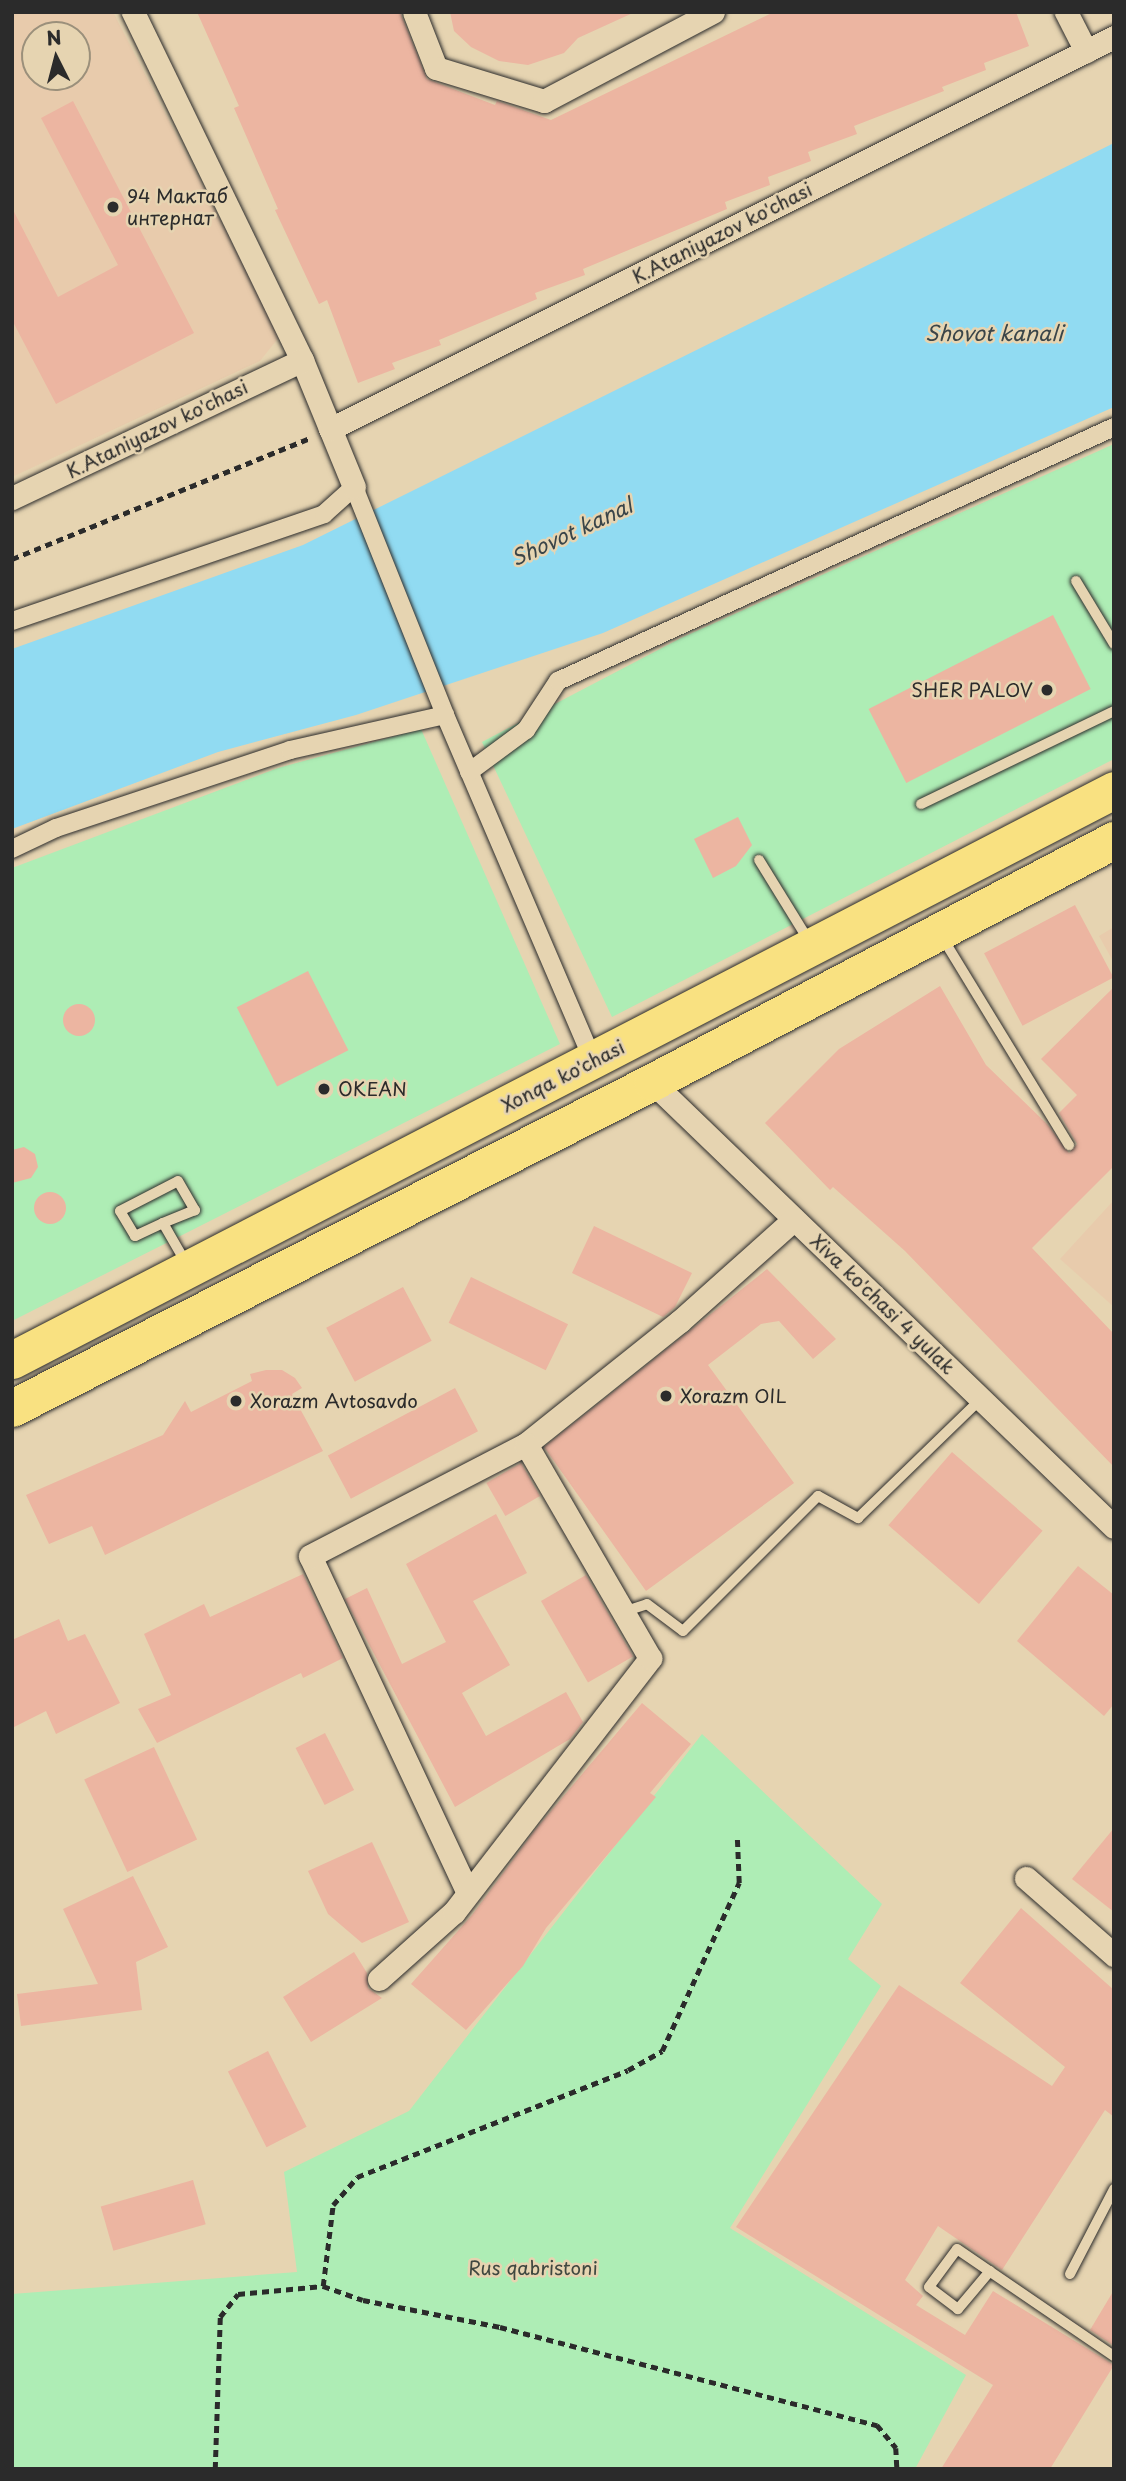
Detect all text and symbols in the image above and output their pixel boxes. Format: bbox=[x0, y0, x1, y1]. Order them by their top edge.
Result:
north arrow bbox=[21, 21, 91, 91]
text: N bbox=[45, 22, 63, 52]
street label: K.Ataniyazov ko'chasi bbox=[628, 178, 816, 288]
place label: 94 Мактаб интернат bbox=[127, 185, 229, 229]
marker: 94 Мактаб интернат bbox=[105, 199, 121, 215]
water label: Shovot kanali bbox=[924, 319, 1064, 345]
street label: K.Ataniyazov ko'chasi bbox=[62, 375, 252, 483]
water label: Shovot kanal bbox=[506, 492, 636, 570]
place label: SHER PALOV bbox=[911, 679, 1033, 701]
marker: SHER PALOV bbox=[1039, 682, 1055, 698]
street label: Xonqa ko'chasi bbox=[498, 1036, 628, 1116]
place label: OKEAN bbox=[338, 1078, 407, 1100]
marker: OKEAN bbox=[316, 1081, 332, 1097]
street label: Xiva ko'chasi 4 yulak bbox=[806, 1229, 960, 1379]
place label: Xorazm OIL bbox=[680, 1385, 787, 1407]
marker: Xorazm OIL bbox=[658, 1388, 674, 1404]
place label: Xorazm Avtosavdo bbox=[250, 1390, 419, 1412]
marker: Xorazm Avtosavdo bbox=[228, 1393, 244, 1409]
park label: Rus qabristoni bbox=[468, 2257, 598, 2279]

